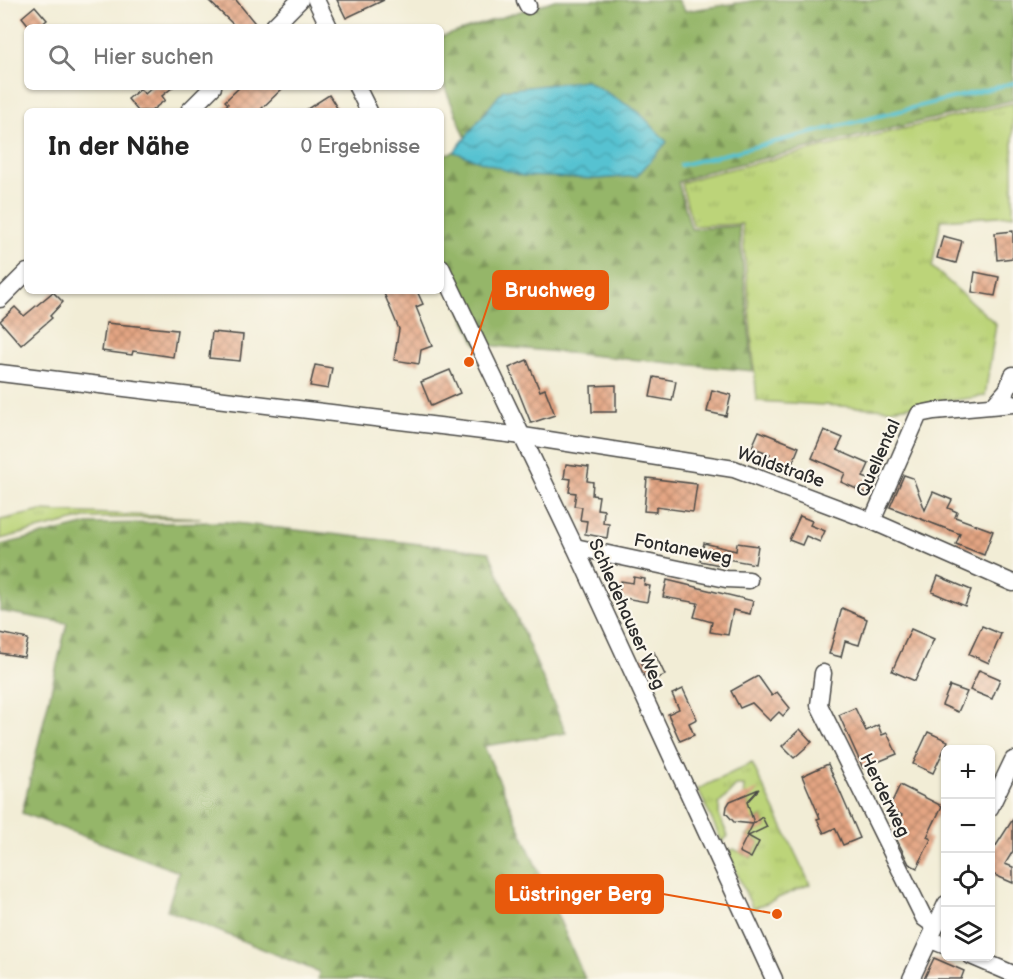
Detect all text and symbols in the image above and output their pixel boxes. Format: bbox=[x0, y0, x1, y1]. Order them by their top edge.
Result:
search box bbox=[24, 24, 444, 90]
icon: search bbox=[45, 41, 78, 74]
text: Hier suchen bbox=[93, 44, 214, 71]
text: In der Nähe bbox=[48, 132, 190, 163]
text: 0 Ergebnisse bbox=[301, 135, 420, 159]
callout: Bruchweg bbox=[493, 271, 608, 309]
text: Bruchweg bbox=[505, 279, 595, 303]
street label: Quellental bbox=[852, 416, 905, 500]
street label: Waldstraße bbox=[734, 443, 828, 492]
street label: Fontaneweg bbox=[632, 530, 734, 569]
street label: Schledehauser Weg bbox=[584, 536, 669, 693]
map controls bbox=[941, 745, 995, 961]
button: + bbox=[941, 745, 995, 799]
street label: Herderweg bbox=[855, 750, 914, 840]
button: − bbox=[941, 799, 995, 853]
button: locate bbox=[941, 853, 995, 907]
callout: Lüstringer Berg bbox=[496, 875, 663, 913]
text: Lüstringer Berg bbox=[508, 883, 652, 907]
button: layers bbox=[941, 907, 995, 961]

